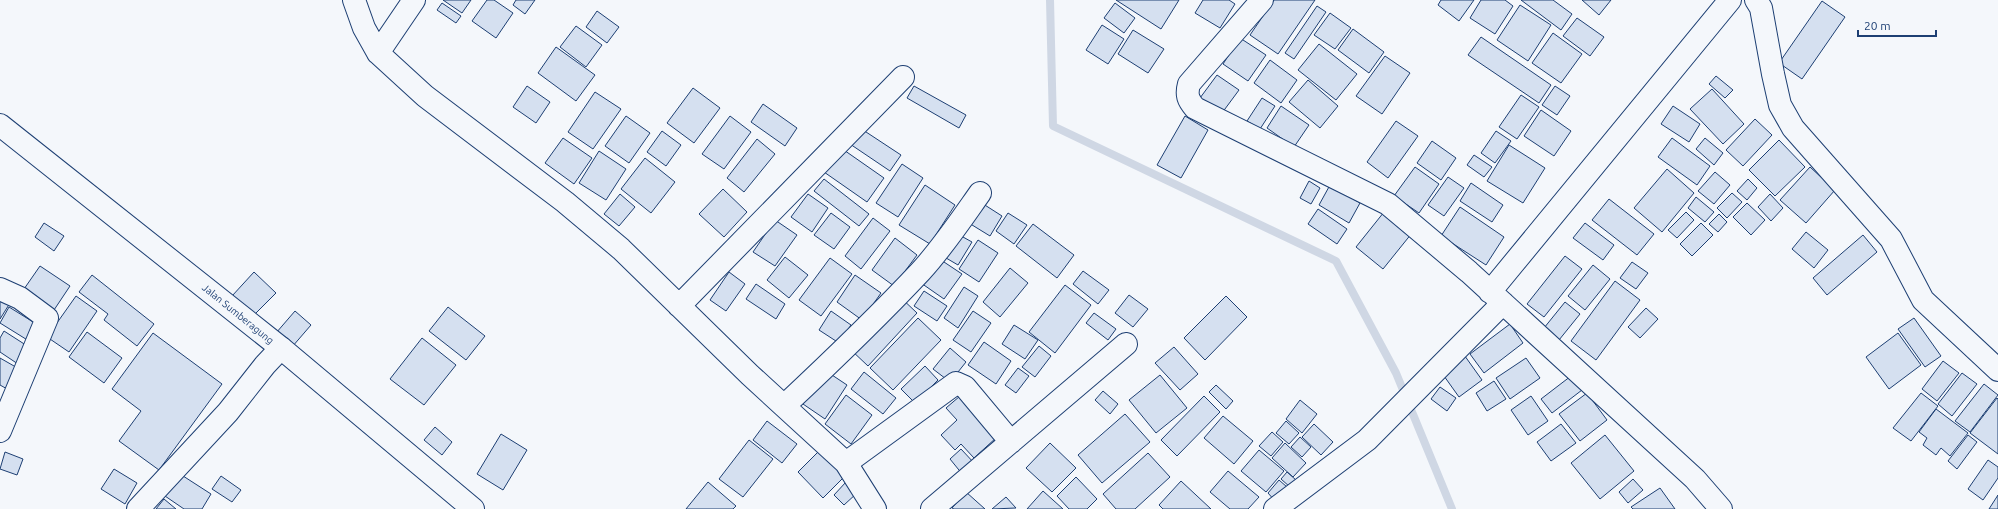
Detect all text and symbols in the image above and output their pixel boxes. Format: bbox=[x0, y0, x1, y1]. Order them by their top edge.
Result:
scale bar bbox=[1858, 12, 1936, 38]
text: 20 m bbox=[1864, 19, 1891, 32]
street label: Jalan Sumberagung bbox=[200, 282, 276, 346]

